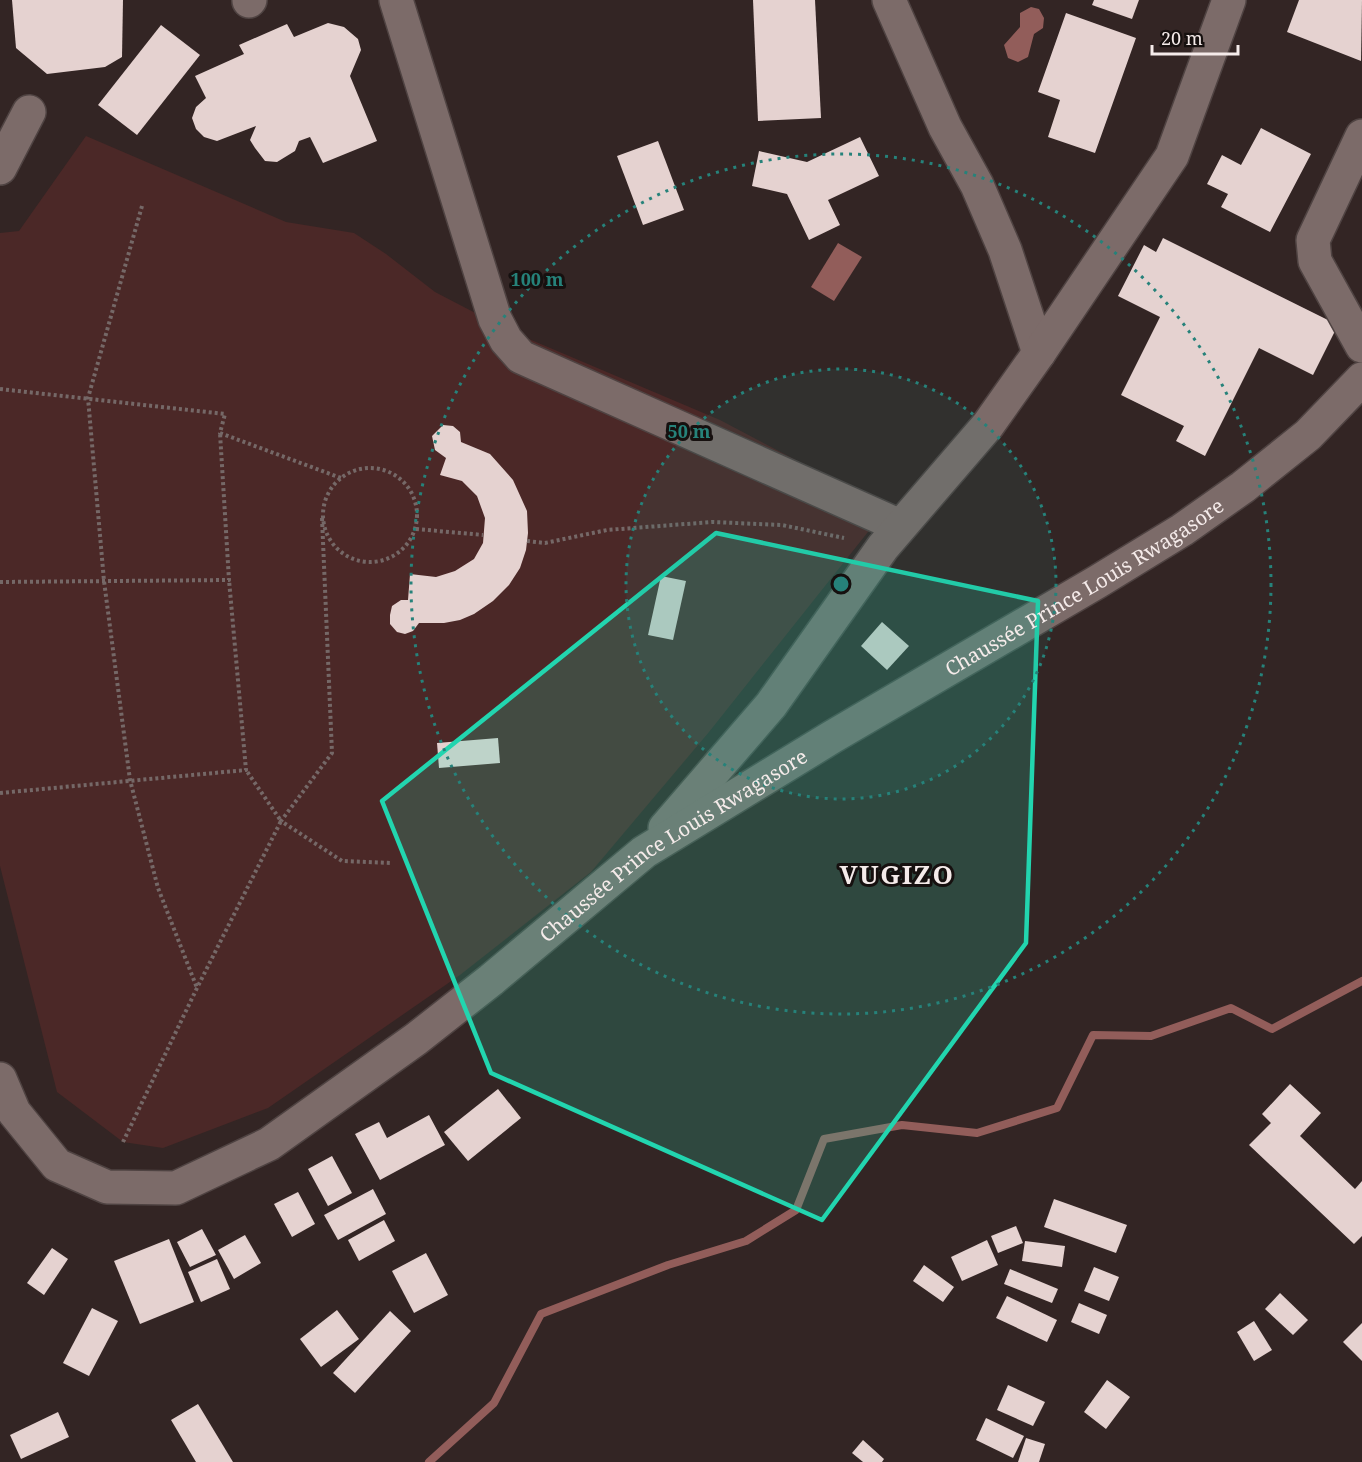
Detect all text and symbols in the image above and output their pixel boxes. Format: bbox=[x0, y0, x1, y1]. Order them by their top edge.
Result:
scale bar bbox=[1152, 18, 1238, 56]
text: 20 m bbox=[1161, 26, 1203, 50]
text: 100 m bbox=[511, 267, 564, 291]
text: 50 m bbox=[668, 419, 711, 443]
street label: Chaussée Prince Louis Rwagasore bbox=[940, 492, 1229, 682]
centre of rings bbox=[831, 574, 851, 594]
street label: Chaussée Prince Louis Rwagasore bbox=[533, 742, 812, 948]
district label: VUGIZO bbox=[840, 856, 954, 892]

